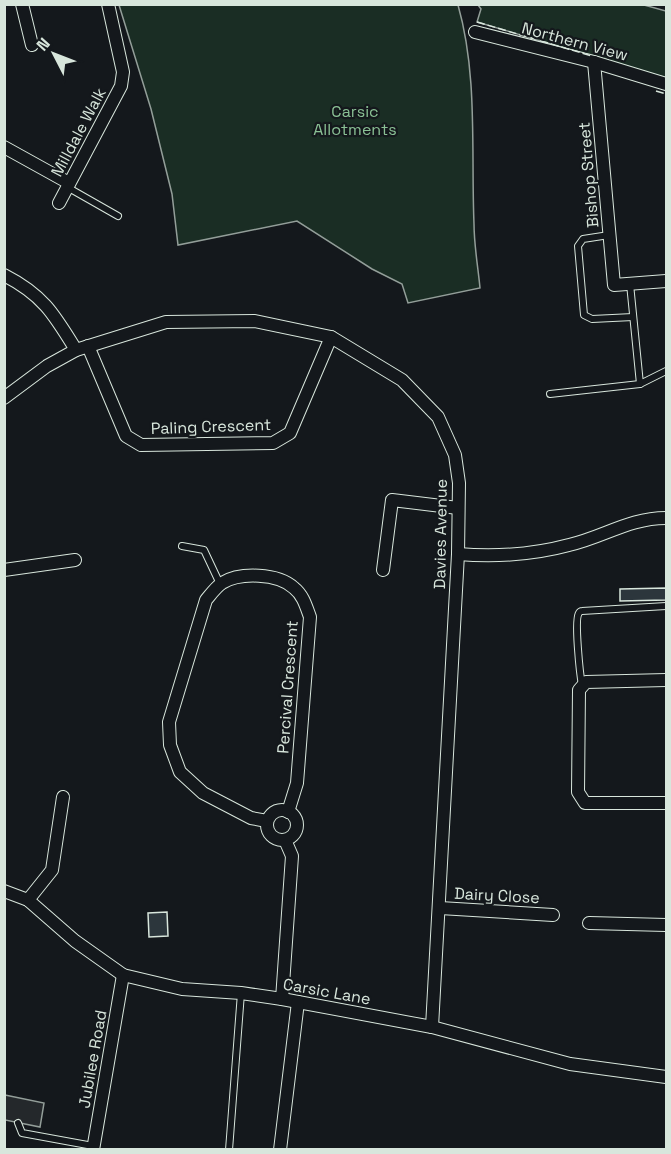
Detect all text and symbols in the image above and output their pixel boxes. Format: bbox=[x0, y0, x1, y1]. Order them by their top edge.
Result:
street label: Northern View bbox=[520, 17, 630, 66]
north arrow bbox=[24, 24, 84, 84]
text: N bbox=[32, 33, 55, 55]
street label: Milldale Walk bbox=[46, 84, 111, 180]
park label: Carsic Allotments bbox=[313, 101, 397, 140]
street label: Bishop Street bbox=[573, 121, 604, 229]
street label: Paling Crescent bbox=[150, 414, 272, 439]
street label: Davies Avenue bbox=[429, 479, 452, 589]
street label: Percival Crescent bbox=[272, 620, 303, 754]
street label: Dairy Close bbox=[454, 883, 540, 908]
street label: Carsic Lane bbox=[281, 973, 372, 1010]
street label: Jubilee Road bbox=[74, 1008, 111, 1110]

